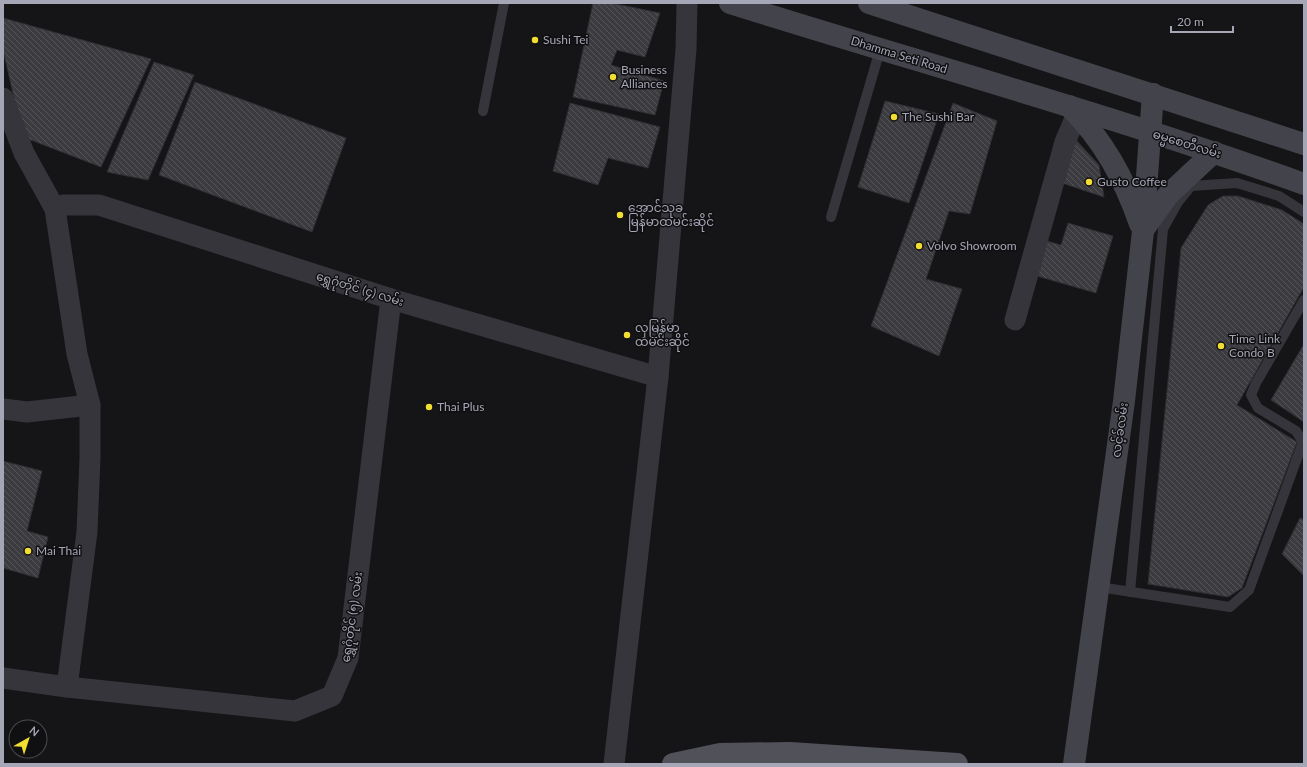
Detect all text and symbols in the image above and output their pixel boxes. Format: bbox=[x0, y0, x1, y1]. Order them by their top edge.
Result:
scale bar bbox=[1171, 8, 1233, 34]
text: 20 m bbox=[1177, 14, 1204, 29]
place label: Sushi Tei bbox=[543, 32, 589, 47]
street label: Dhamma Seti Road bbox=[849, 33, 949, 76]
marker: Sushi Tei bbox=[530, 35, 540, 45]
place label: Business Alliances bbox=[621, 62, 667, 91]
marker: Business Alliances bbox=[608, 72, 618, 82]
place label: The Sushi Bar bbox=[902, 109, 975, 124]
marker: The Sushi Bar bbox=[889, 112, 899, 122]
street label: ဓမ္မစေတီလမ်း bbox=[1150, 125, 1224, 164]
place label: Gusto Coffee bbox=[1097, 174, 1167, 189]
marker: Gusto Coffee bbox=[1084, 177, 1094, 187]
place label: အောင်သုခ မြန်မာထမင်းဆိုင် bbox=[628, 199, 714, 232]
marker: အောင်သုခ မြန်မာထမင်းဆိုင် bbox=[615, 210, 625, 220]
place label: Volvo Showroom bbox=[927, 238, 1017, 253]
marker: Volvo Showroom bbox=[914, 241, 924, 251]
street label: ရွှေဂုံတိုင် (၄) လမ်း bbox=[314, 267, 406, 312]
place label: လှမြန်မာ ထမင်းဆိုင် bbox=[635, 319, 690, 352]
marker: လှမြန်မာ ထမင်းဆိုင် bbox=[622, 330, 632, 340]
place label: Time Link Condo B bbox=[1229, 331, 1281, 360]
marker: Time Link Condo B bbox=[1216, 341, 1226, 351]
place label: Thai Plus bbox=[437, 399, 484, 414]
street label: လင့်ခ်လမ်း bbox=[1107, 401, 1132, 458]
marker: Thai Plus bbox=[424, 402, 434, 412]
place label: Mai Thai bbox=[36, 543, 81, 558]
marker: Mai Thai bbox=[23, 546, 33, 556]
street label: ရွှေဂုံတိုင် (၅) လမ်း bbox=[337, 570, 368, 664]
north arrow bbox=[8, 719, 48, 759]
text: N bbox=[27, 723, 42, 739]

